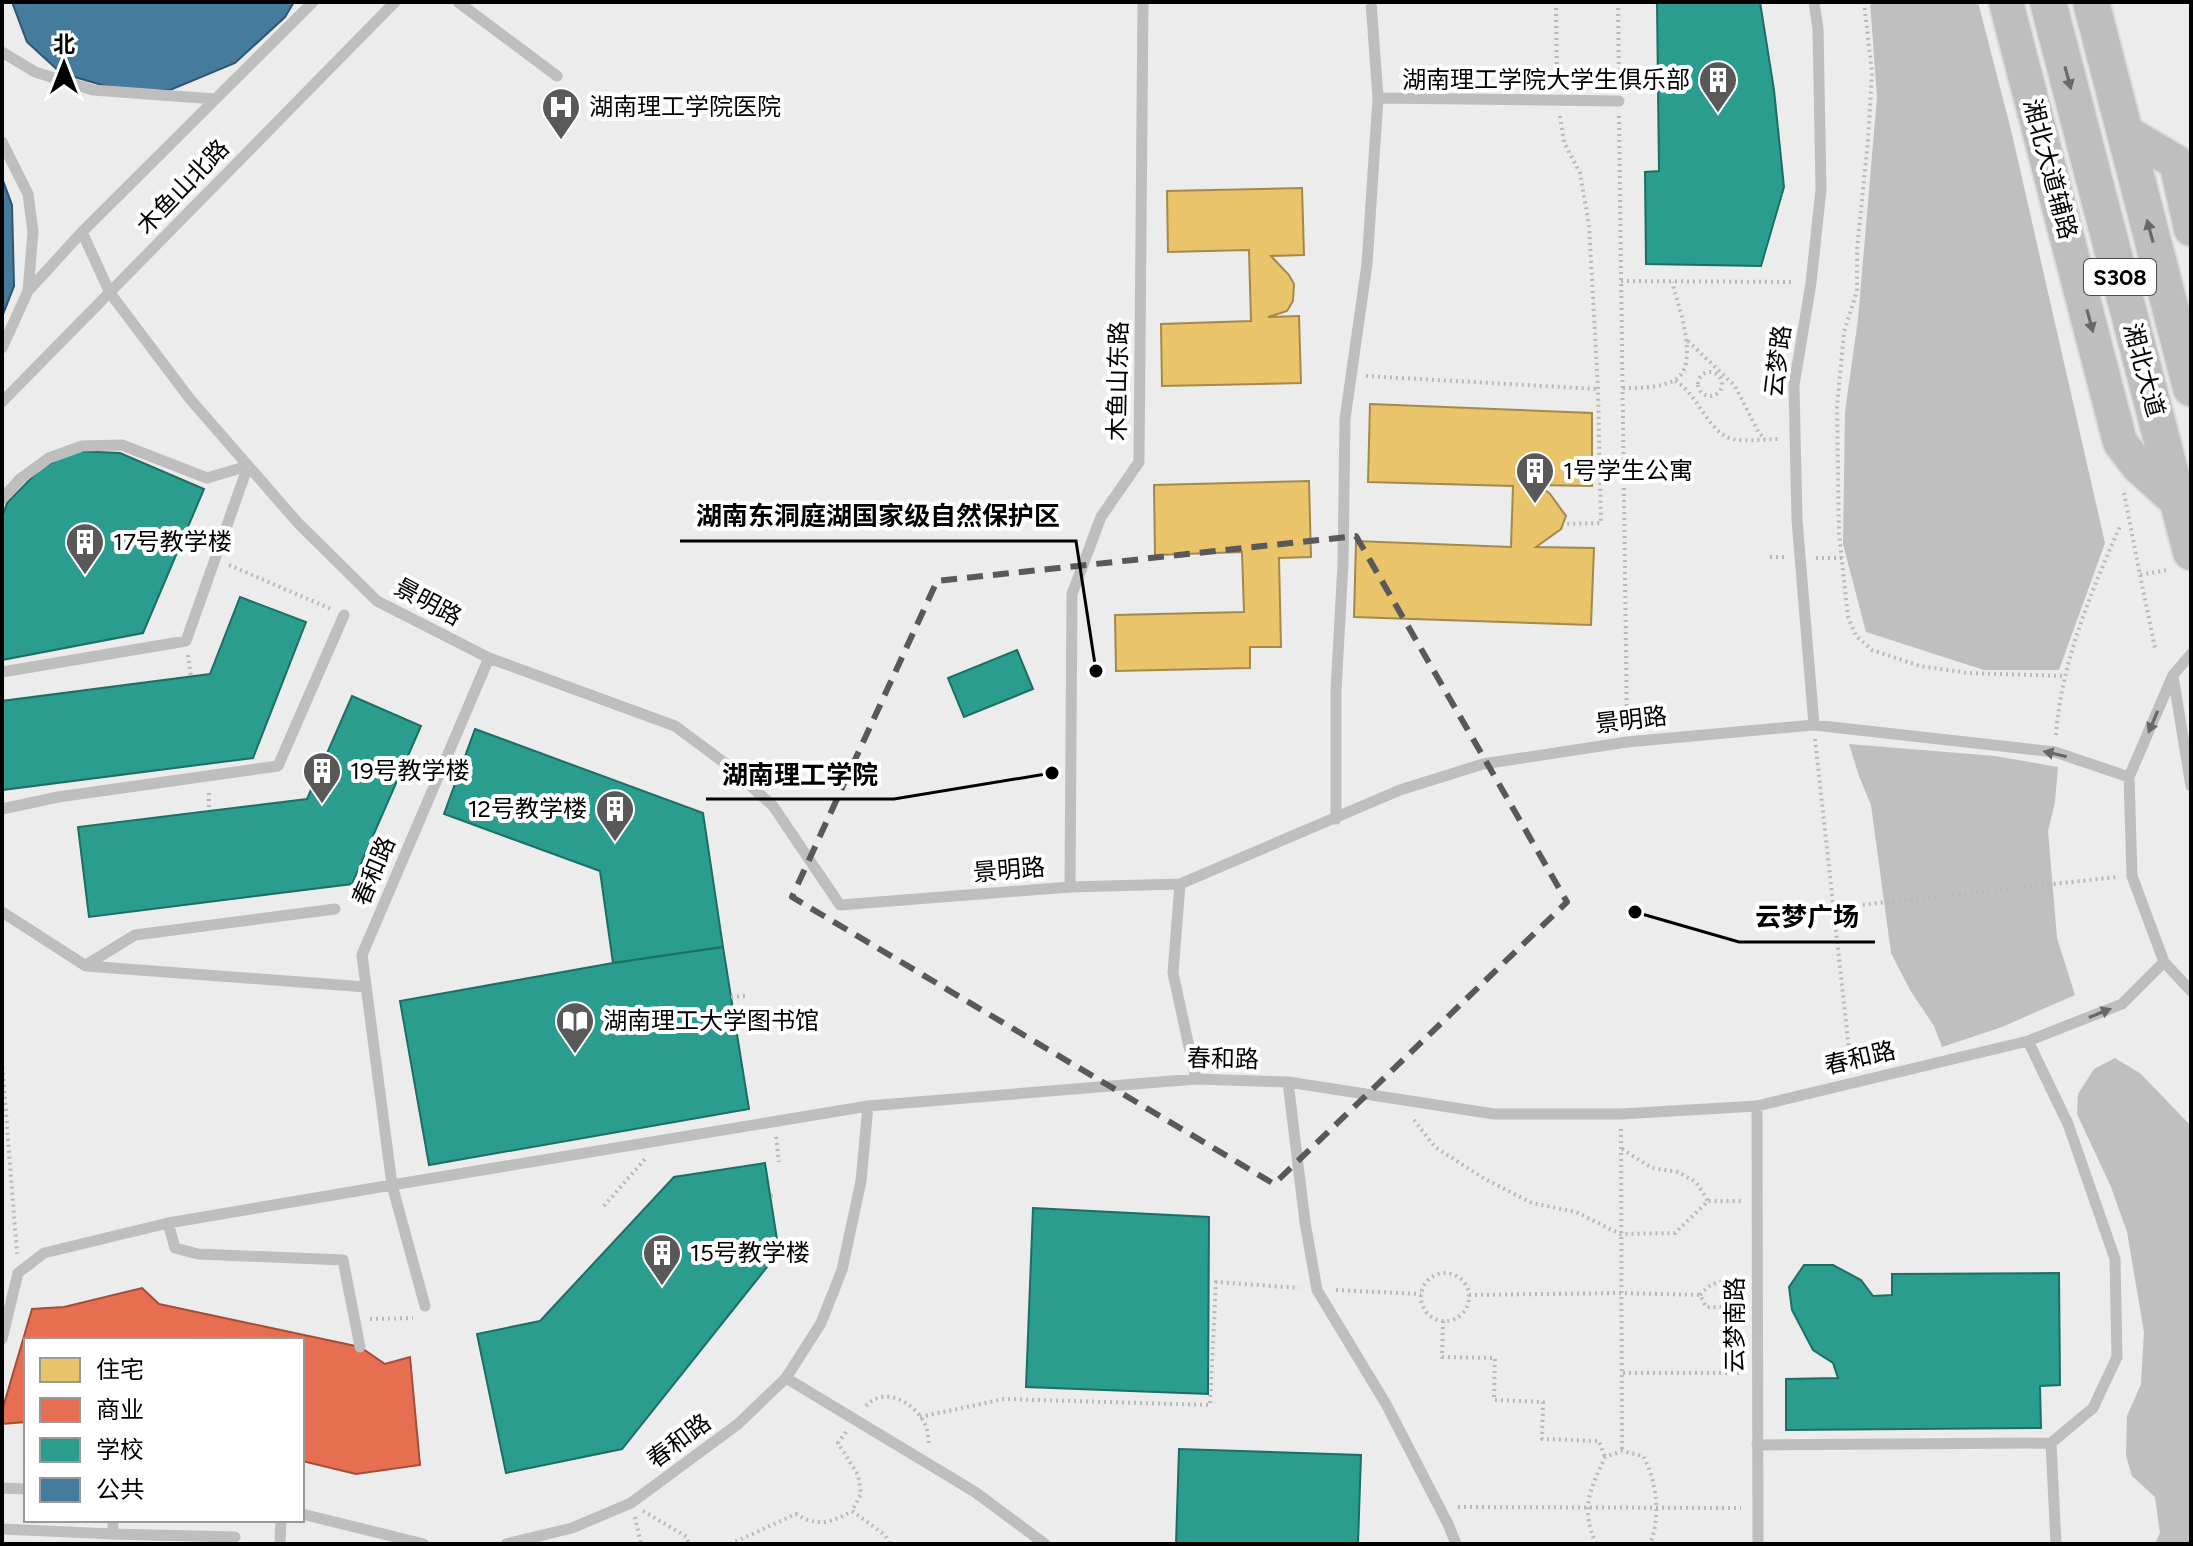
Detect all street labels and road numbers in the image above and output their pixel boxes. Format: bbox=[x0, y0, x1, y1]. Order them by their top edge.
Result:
street label: 湘北大道辅路 bbox=[2018, 96, 2083, 242]
street label: 木鱼山北路 bbox=[131, 133, 235, 240]
road number: S308 bbox=[2084, 259, 2156, 295]
street label: 湘北大道 bbox=[2118, 320, 2171, 420]
street label: 木鱼山东路 bbox=[1102, 321, 1133, 441]
street label: 云梦路 bbox=[1759, 323, 1796, 398]
street label: 景明路 bbox=[390, 572, 467, 631]
street label: 景明路 bbox=[1593, 701, 1668, 738]
street label: 春和路 bbox=[346, 832, 401, 910]
street label: 景明路 bbox=[972, 852, 1046, 887]
street label: 春和路 bbox=[1822, 1035, 1898, 1080]
street label: 春和路 bbox=[1187, 1043, 1259, 1074]
street label: 云梦南路 bbox=[1720, 1277, 1749, 1373]
street label: 春和路 bbox=[641, 1407, 716, 1474]

